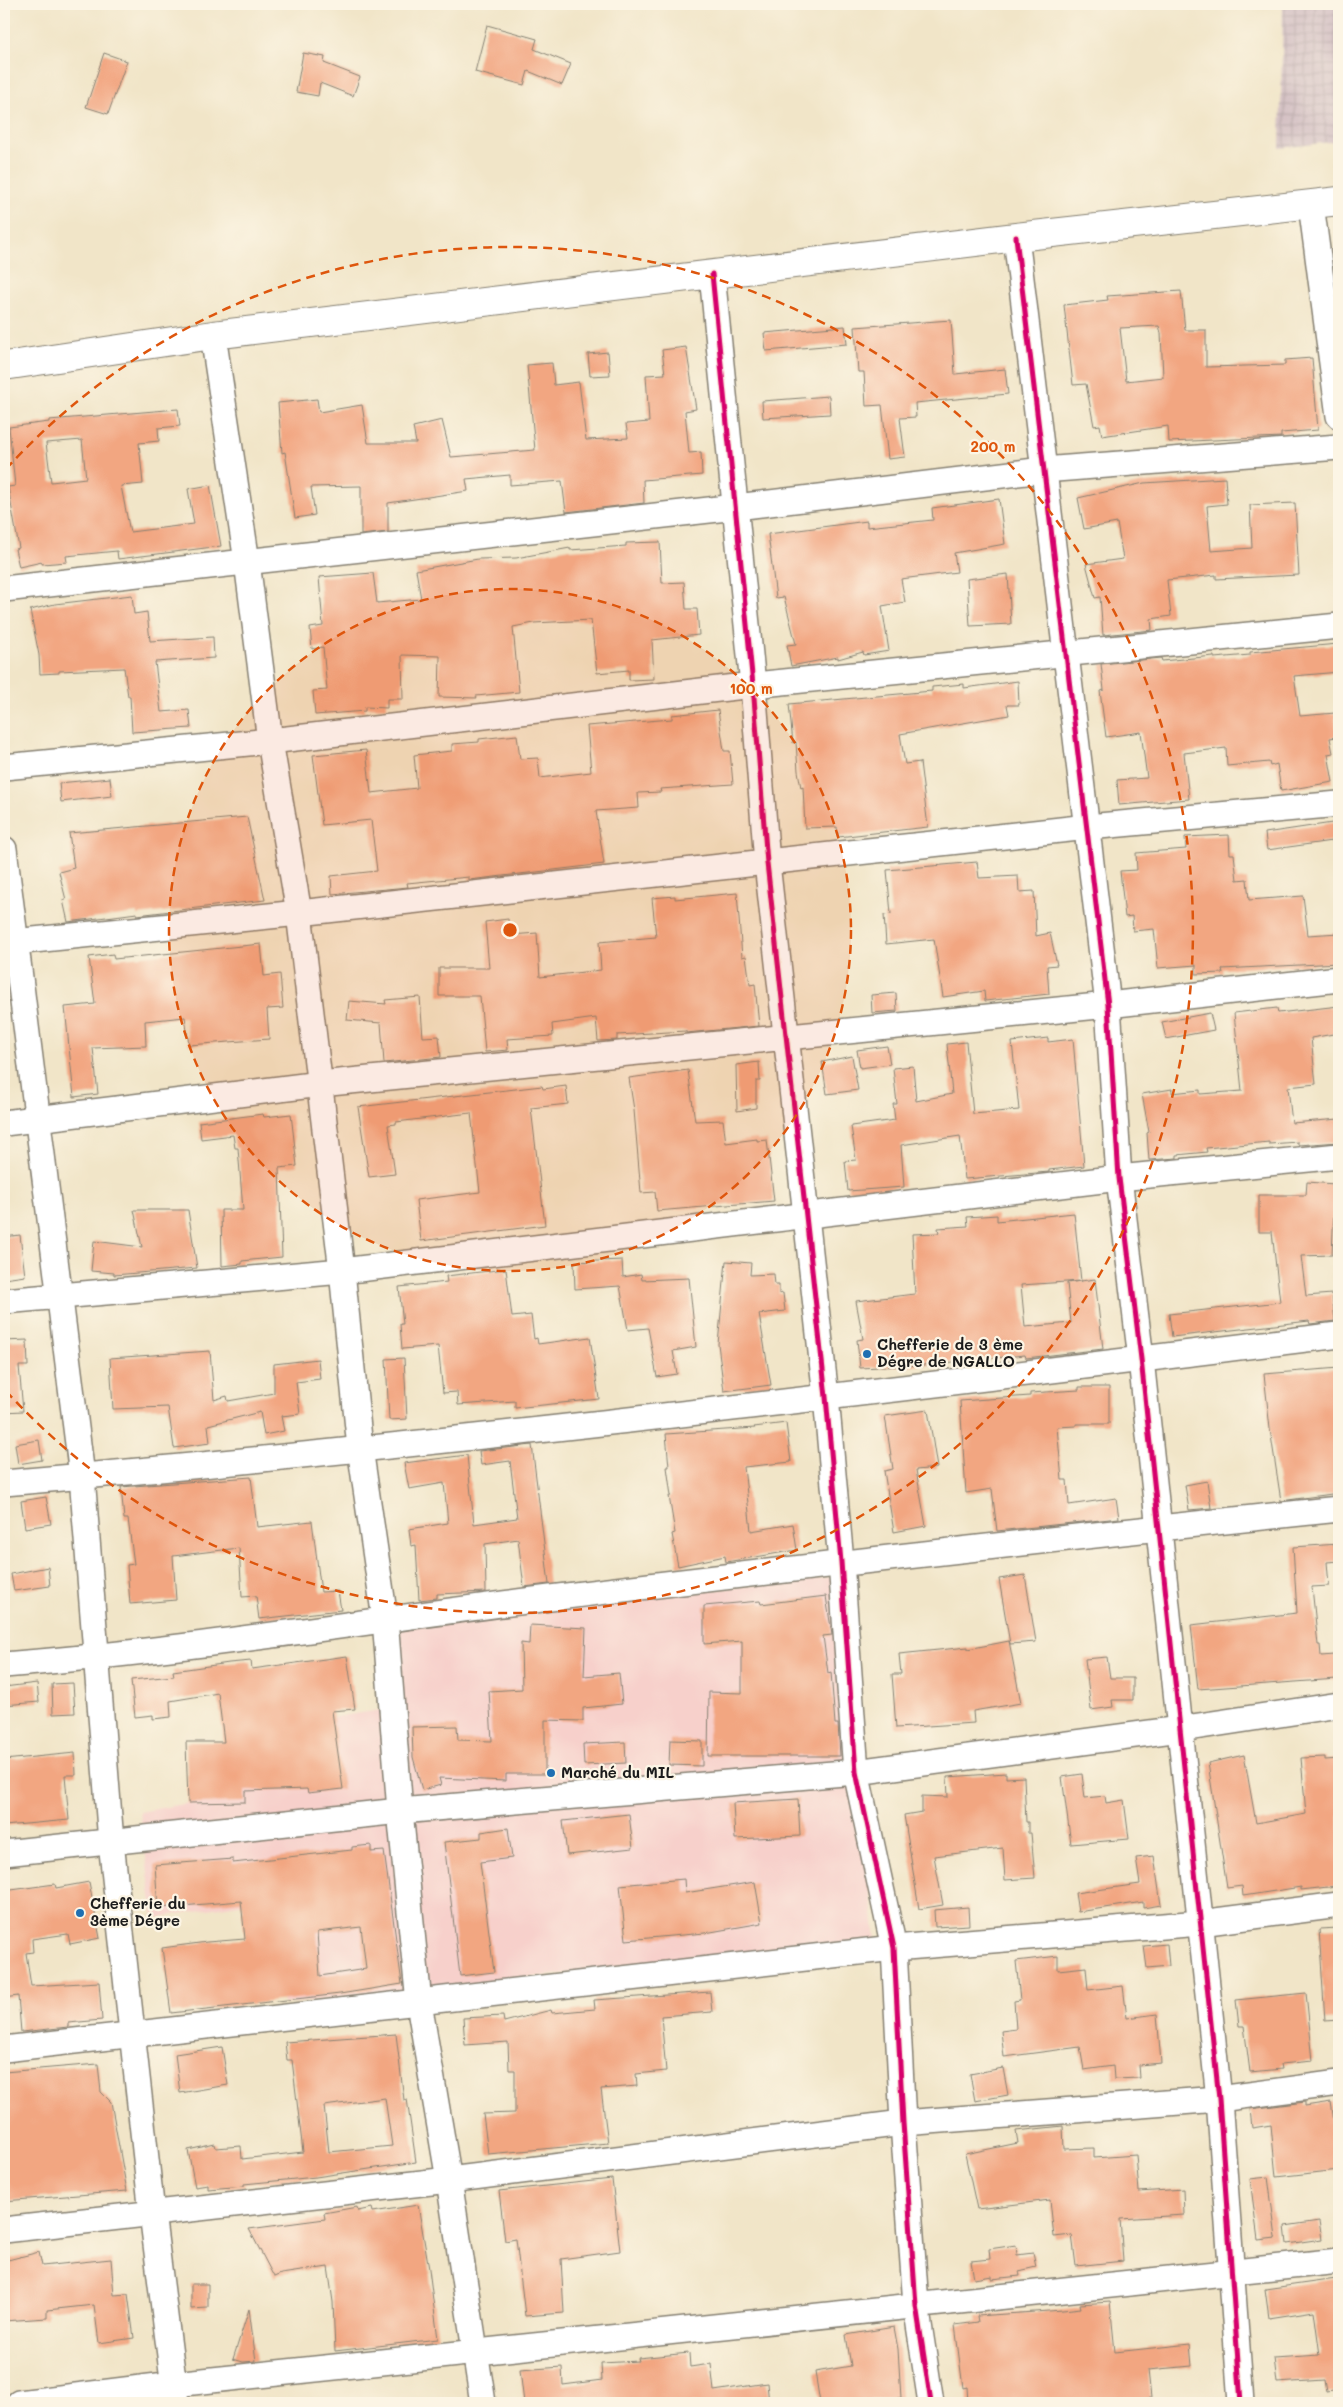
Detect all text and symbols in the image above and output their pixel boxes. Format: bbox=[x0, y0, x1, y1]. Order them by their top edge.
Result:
text: 200 m bbox=[971, 436, 1016, 456]
text: 100 m bbox=[729, 678, 773, 698]
centre of rings bbox=[501, 921, 519, 939]
place label: Chefferie de 3 ème Dégre de NGALLO bbox=[877, 1334, 1023, 1371]
marker: Chefferie de 3 ème Dégre de NGALLO bbox=[861, 1348, 873, 1360]
place label: Marché du MIL bbox=[561, 1762, 674, 1782]
marker: Marché du MIL bbox=[545, 1767, 557, 1779]
place label: Chefferie du 3ème Dégre bbox=[90, 1893, 186, 1930]
marker: Chefferie du 3ème Dégre bbox=[74, 1907, 86, 1919]

